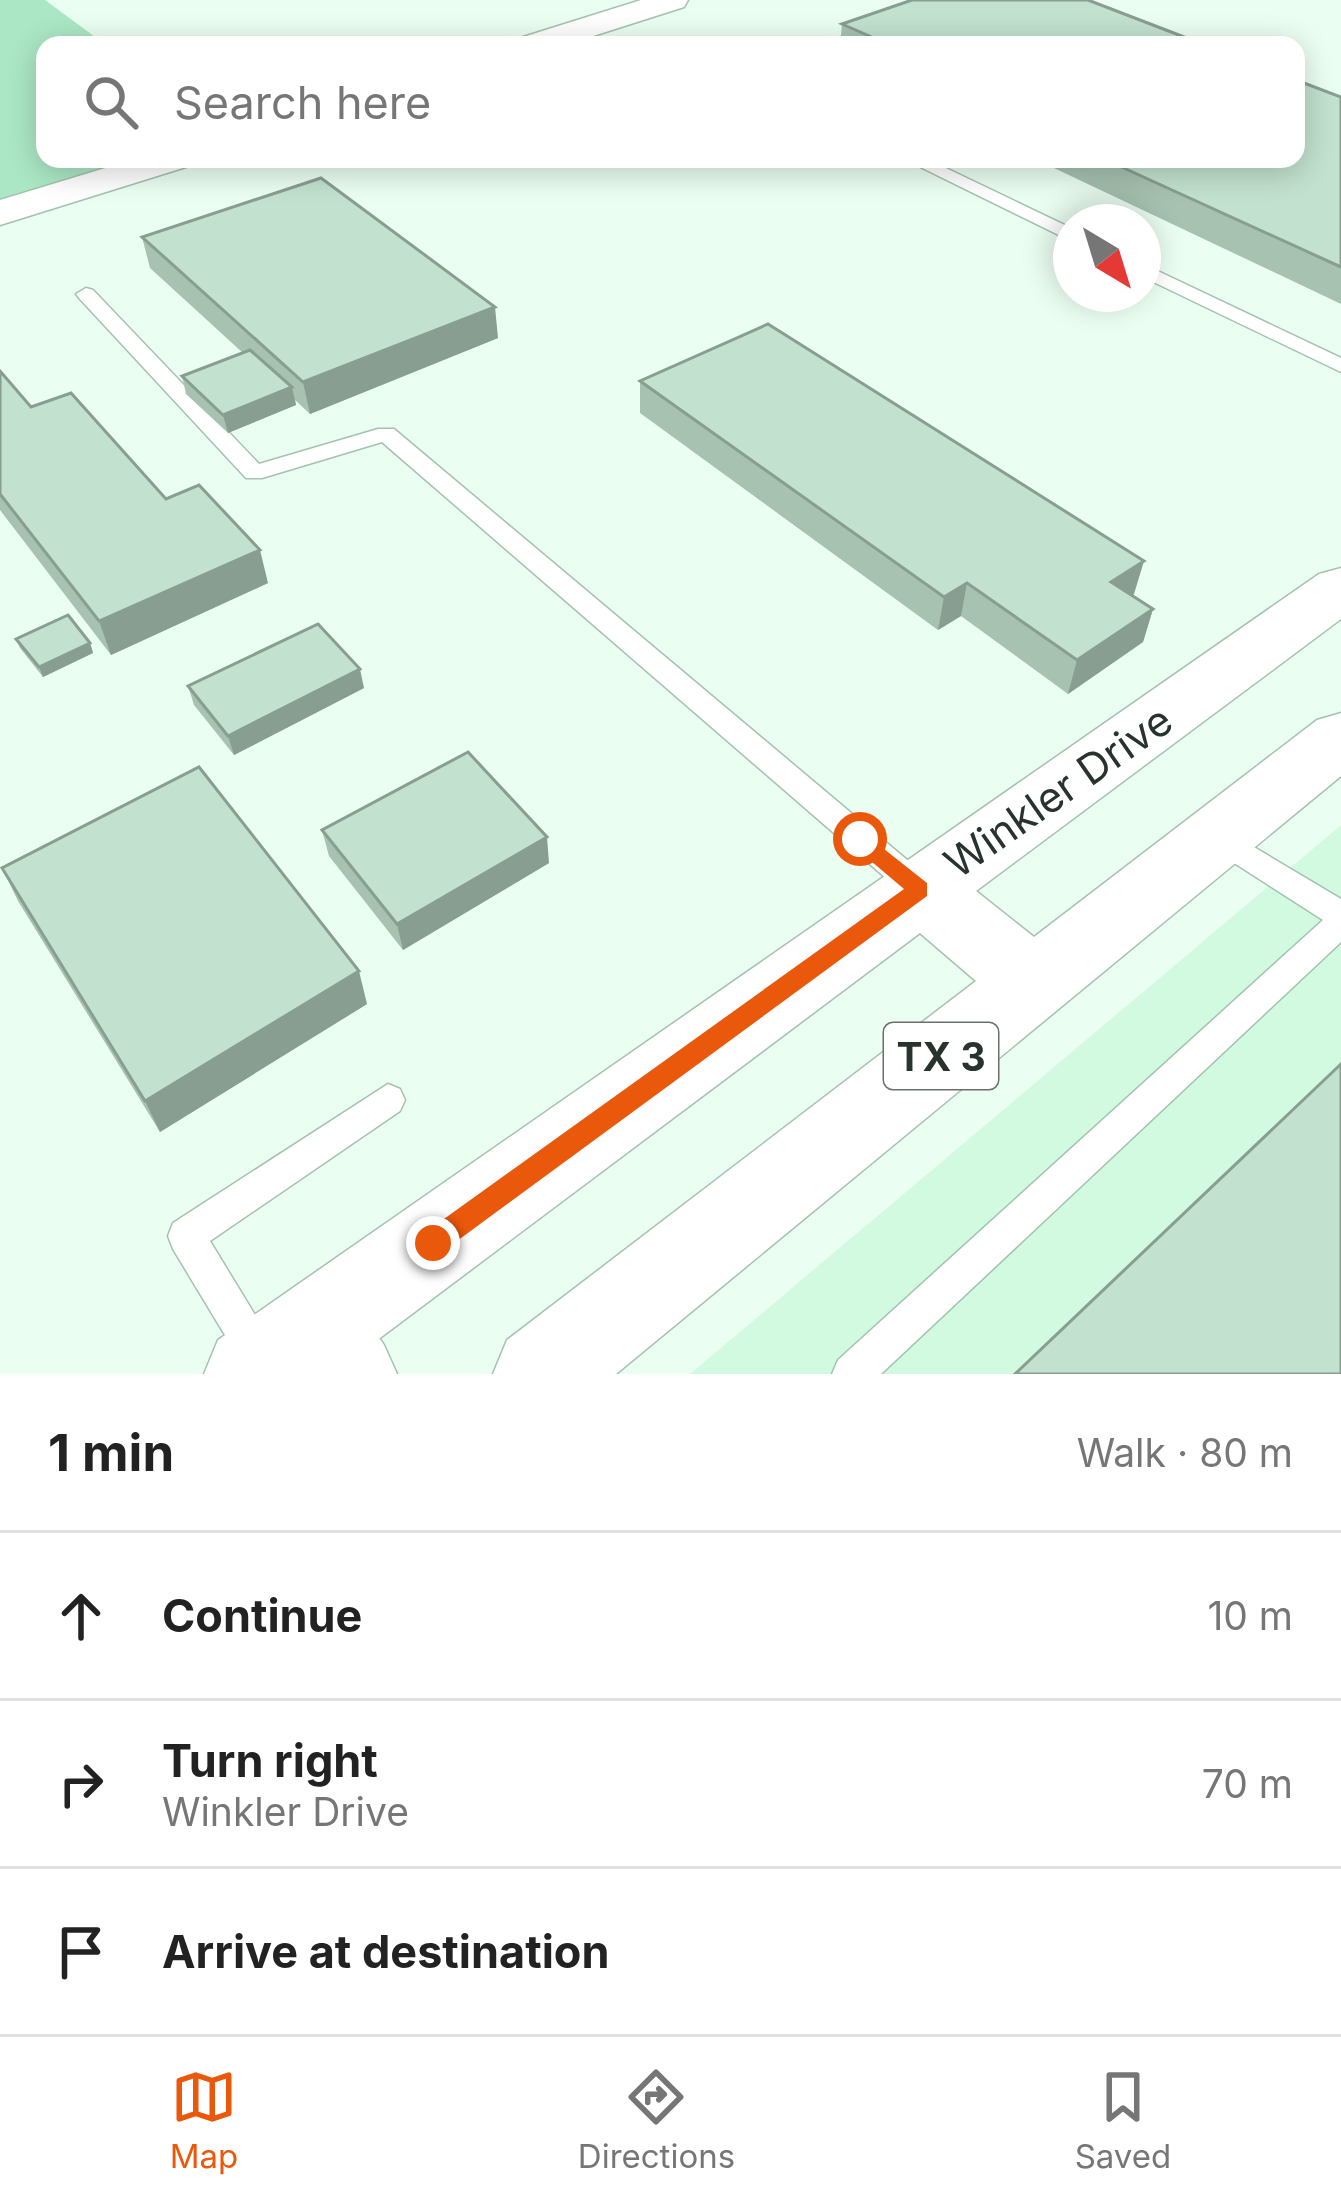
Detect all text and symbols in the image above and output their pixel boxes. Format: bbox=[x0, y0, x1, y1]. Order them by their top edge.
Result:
search box bbox=[36, 36, 1305, 168]
icon: search bbox=[78, 69, 144, 135]
text: Search here bbox=[174, 75, 431, 130]
north arrow bbox=[1053, 204, 1161, 312]
street label: Winkler Drive bbox=[934, 694, 1182, 888]
route start bbox=[833, 812, 887, 866]
road number: TX 3 bbox=[884, 1023, 998, 1089]
route end bbox=[406, 1216, 460, 1270]
text: 1 min bbox=[48, 1422, 174, 1483]
text: Walk · 80 m bbox=[1077, 1429, 1293, 1476]
icon: ahead bbox=[48, 1583, 114, 1649]
text: Continue bbox=[162, 1588, 362, 1643]
text: 10 m bbox=[1207, 1592, 1293, 1639]
text: Turn right bbox=[162, 1733, 378, 1788]
icon: right bbox=[48, 1751, 114, 1817]
text: 70 m bbox=[1202, 1760, 1293, 1807]
text: Winkler Drive bbox=[162, 1788, 409, 1835]
icon: arrive bbox=[48, 1919, 114, 1985]
text: Arrive at destination bbox=[162, 1924, 609, 1979]
tab: Map bbox=[170, 2064, 238, 2176]
tab: Directions bbox=[578, 2064, 735, 2176]
tab: Saved bbox=[1075, 2064, 1171, 2176]

